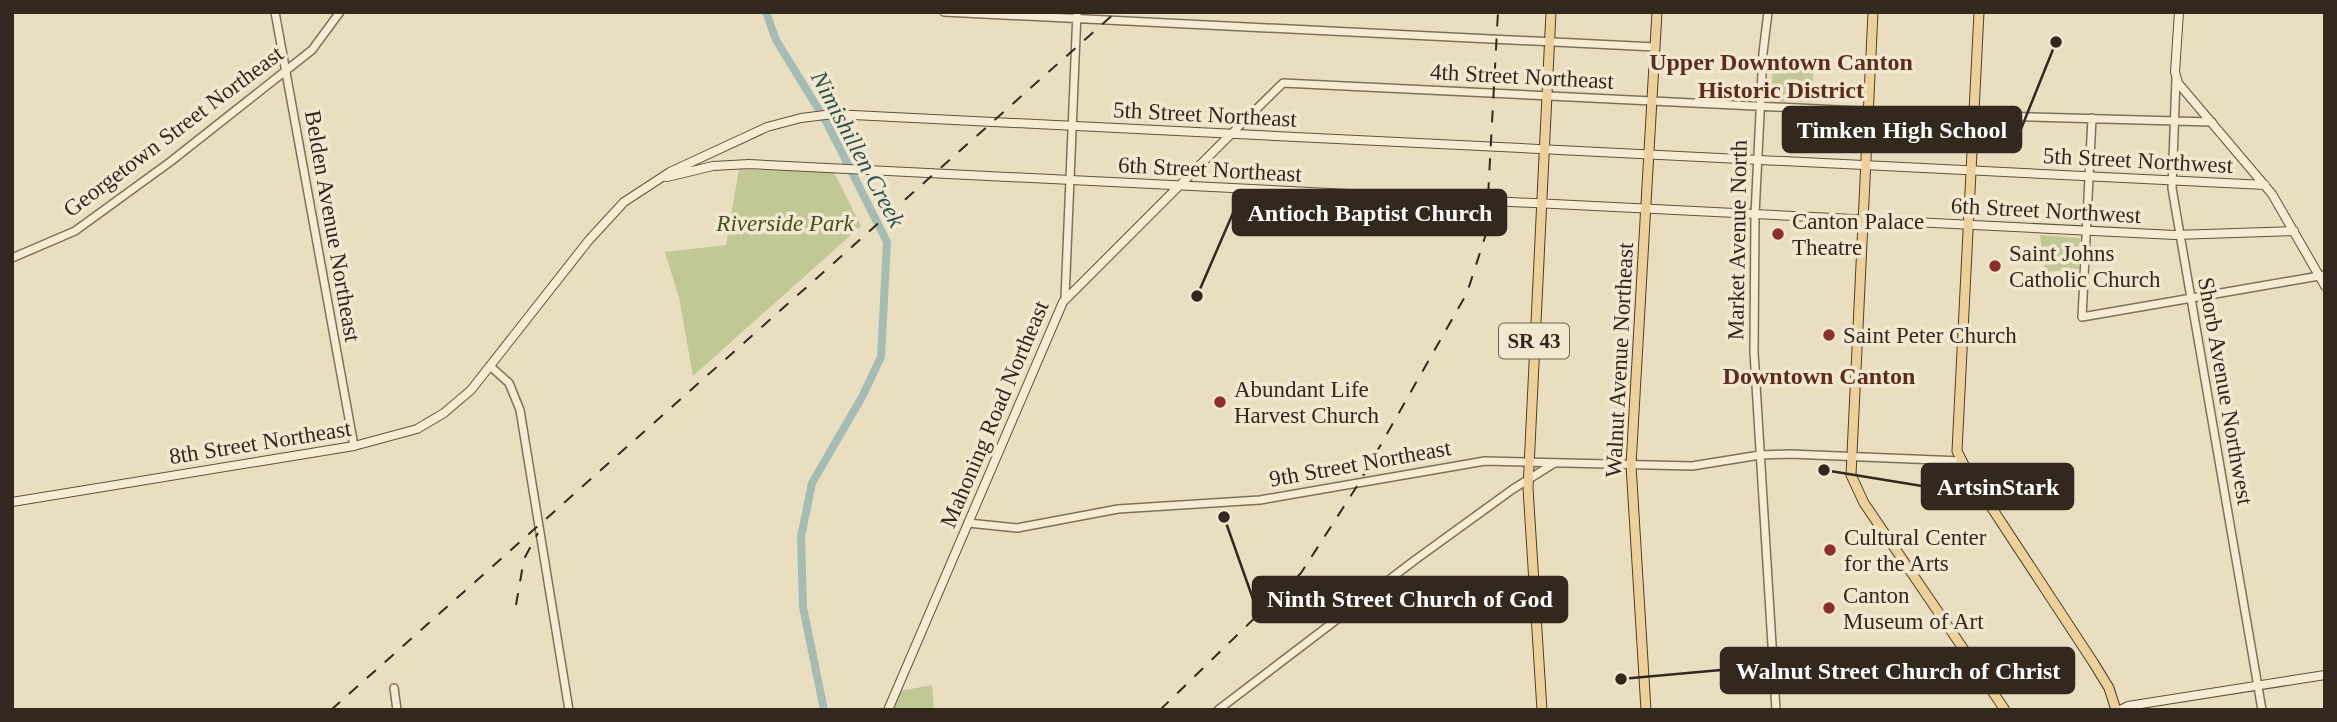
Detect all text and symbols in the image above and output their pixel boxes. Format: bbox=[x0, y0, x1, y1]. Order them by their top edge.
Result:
street label: Georgetown Street Northeast bbox=[59, 40, 288, 222]
district label: Upper Downtown Canton Historic District bbox=[1649, 49, 1913, 103]
street label: 4th Street Northeast bbox=[1429, 59, 1615, 94]
water label: Nimishillen Creek bbox=[805, 66, 910, 232]
street label: 5th Street Northeast bbox=[1112, 97, 1298, 132]
callout: Timken High School bbox=[1783, 107, 2021, 152]
street label: Belden Avenue Northeast bbox=[300, 108, 365, 344]
text: Timken High School bbox=[1797, 117, 2007, 143]
street label: Market Avenue North bbox=[1723, 139, 1752, 340]
street label: 5th Street Northwest bbox=[2042, 143, 2234, 178]
street label: 6th Street Northeast bbox=[1117, 152, 1303, 187]
callout: Antioch Baptist Church bbox=[1233, 190, 1506, 235]
street label: 6th Street Northwest bbox=[1950, 193, 2142, 228]
text: Antioch Baptist Church bbox=[1248, 200, 1492, 226]
place label: Canton Palace Theatre bbox=[1792, 209, 1924, 260]
park label: Riverside Park bbox=[715, 211, 854, 236]
marker: Canton Palace Theatre bbox=[1770, 226, 1786, 242]
street label: Walnut Avenue Northeast bbox=[1601, 241, 1638, 478]
place label: Saint Johns Catholic Church bbox=[2009, 241, 2161, 292]
marker: Saint Johns Catholic Church bbox=[1987, 258, 2003, 274]
street label: Shorb Avenue Northwest bbox=[2193, 275, 2258, 508]
street label: Mahoning Road Northeast bbox=[935, 296, 1054, 531]
place label: Saint Peter Church bbox=[1843, 323, 2017, 348]
road number: SR 43 bbox=[1499, 324, 1569, 358]
marker: Saint Peter Church bbox=[1821, 327, 1837, 343]
district label: Downtown Canton bbox=[1723, 363, 1915, 389]
place label: Abundant Life Harvest Church bbox=[1234, 377, 1379, 428]
marker: Abundant Life Harvest Church bbox=[1212, 394, 1228, 410]
street label: 8th Street Northeast bbox=[167, 416, 353, 469]
street label: 9th Street Northeast bbox=[1267, 435, 1453, 492]
callout: ArtsinStark bbox=[1922, 464, 2073, 509]
text: ArtsinStark bbox=[1937, 474, 2060, 500]
place label: Cultural Center for the Arts bbox=[1844, 525, 1987, 576]
marker: Cultural Center for the Arts bbox=[1822, 542, 1838, 558]
callout: Ninth Street Church of God bbox=[1253, 577, 1567, 622]
place label: Canton Museum of Art bbox=[1843, 583, 1984, 634]
text: Ninth Street Church of God bbox=[1267, 586, 1554, 612]
marker: Canton Museum of Art bbox=[1821, 600, 1837, 616]
callout: Walnut Street Church of Christ bbox=[1721, 648, 2074, 693]
text: Walnut Street Church of Christ bbox=[1736, 658, 2060, 684]

